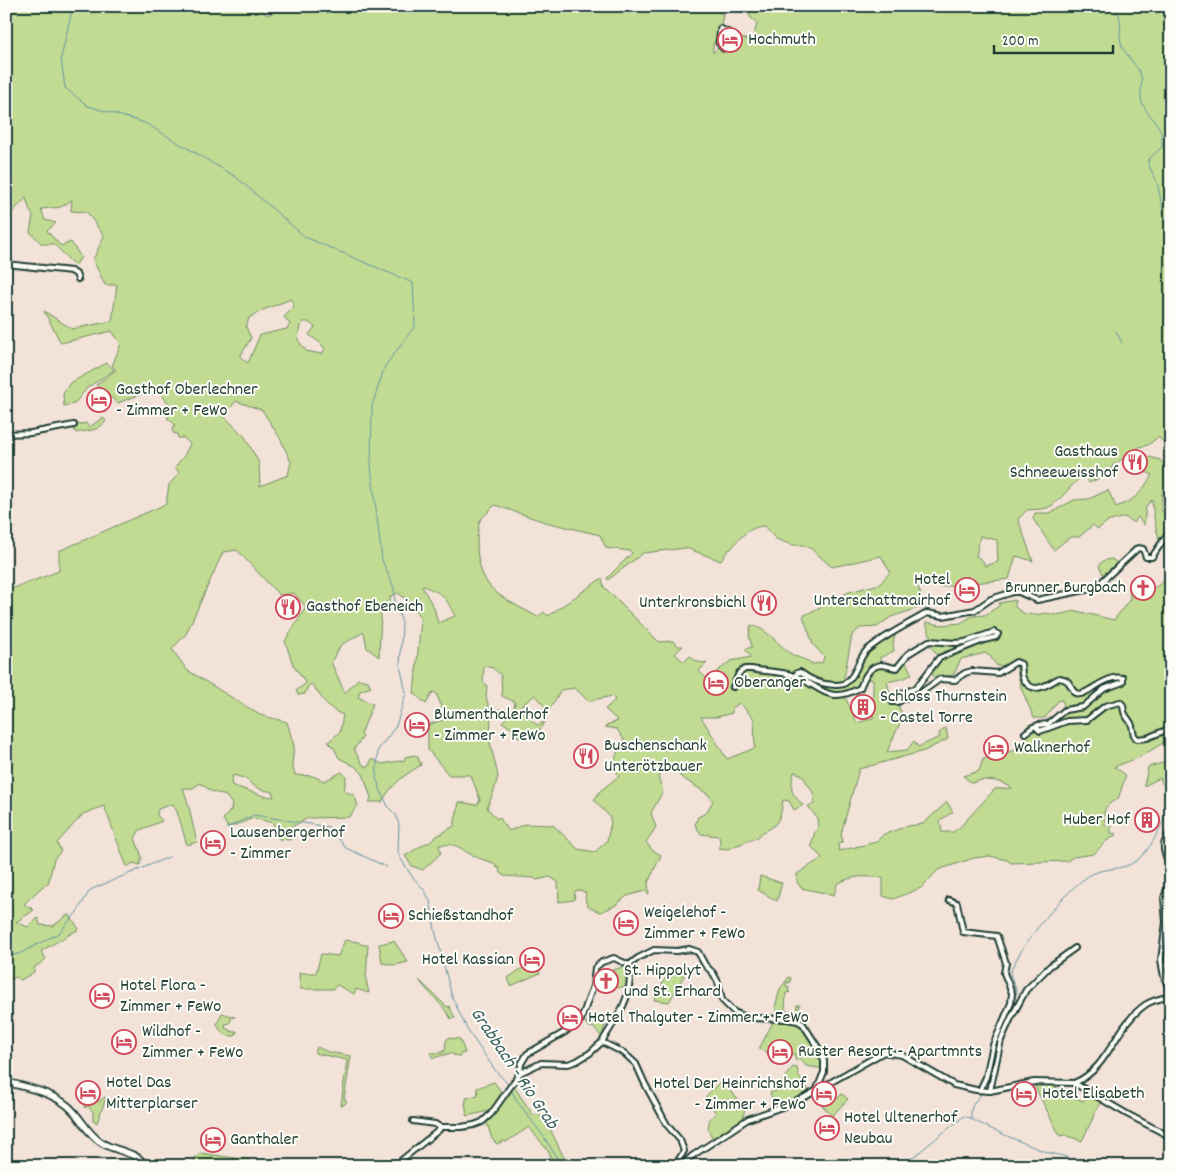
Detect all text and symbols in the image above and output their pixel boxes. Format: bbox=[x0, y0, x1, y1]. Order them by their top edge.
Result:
scale bar bbox=[994, 22, 1113, 54]
hotel icon: Hochmuth bbox=[717, 27, 743, 53]
place label: Hochmuth bbox=[748, 28, 816, 53]
text: 200 m bbox=[1002, 31, 1039, 53]
place label: Gasthof Oberlechner - Zimmer + FeWo bbox=[116, 378, 258, 424]
hotel icon: Gasthof Oberlechner - Zimmer + FeWo bbox=[86, 387, 112, 413]
place label: Gasthaus Schneeweisshof bbox=[1010, 440, 1119, 486]
restaurant icon: Gasthaus Schneeweisshof bbox=[1122, 449, 1148, 475]
place label: Hotel Unterschattmairhof bbox=[814, 568, 951, 614]
church icon: Brunner Burgbach bbox=[1130, 575, 1156, 601]
place label: Brunner Burgbach bbox=[1005, 576, 1126, 601]
hotel icon: Hotel Unterschattmairhof bbox=[954, 577, 980, 603]
restaurant icon: Unterkronsbichl bbox=[751, 590, 777, 616]
place label: Unterkronsbichl bbox=[639, 591, 747, 616]
restaurant icon: Gasthof Ebeneich bbox=[275, 594, 301, 620]
place label: Gasthof Ebeneich bbox=[306, 595, 423, 620]
hotel icon: Oberanger bbox=[703, 670, 729, 696]
place label: Oberanger bbox=[734, 671, 806, 696]
place label: Schloss Thurnstein - Castel Torre bbox=[880, 685, 1007, 731]
building icon: Schloss Thurnstein - Castel Torre bbox=[850, 694, 876, 720]
place label: Blumenthalerhof - Zimmer + FeWo bbox=[434, 703, 549, 749]
hotel icon: Blumenthalerhof - Zimmer + FeWo bbox=[404, 712, 430, 738]
place label: Buschenschank Unterötzbauer bbox=[604, 734, 707, 780]
hotel icon: Walknerhof bbox=[983, 735, 1009, 761]
place label: Walknerhof bbox=[1014, 736, 1091, 761]
restaurant icon: Buschenschank Unterötzbauer bbox=[573, 743, 599, 769]
building icon: Huber Hof bbox=[1134, 807, 1160, 833]
place label: Huber Hof bbox=[1063, 808, 1131, 833]
place label: Lausenbergerhof - Zimmer bbox=[230, 821, 346, 867]
hotel icon: Lausenbergerhof - Zimmer bbox=[200, 830, 226, 856]
place label: Weigelehof - Zimmer + FeWo bbox=[644, 901, 745, 947]
hotel icon: Schießstandhof bbox=[378, 903, 404, 929]
place label: Schießstandhof bbox=[408, 904, 514, 929]
hotel icon: Weigelehof - Zimmer + FeWo bbox=[613, 910, 639, 936]
hotel icon: Hotel Kassian bbox=[519, 947, 545, 973]
place label: Hotel Kassian bbox=[422, 948, 514, 973]
place label: St. Hippolyt und St. Erhard bbox=[624, 959, 721, 1005]
church icon: St. Hippolyt und St. Erhard bbox=[593, 968, 619, 994]
place label: Hotel Flora - Zimmer + FeWo bbox=[120, 974, 221, 1020]
hotel icon: Hotel Flora - Zimmer + FeWo bbox=[89, 983, 115, 1009]
water label: Grabbach - Rio Grab bbox=[462, 1003, 565, 1137]
hotel icon: Hotel Thalguter - Zimmer + FeWo bbox=[557, 1005, 583, 1031]
place label: Hotel Thalguter - Zimmer + FeWo bbox=[588, 1006, 809, 1031]
place label: Wildhof - Zimmer + FeWo bbox=[142, 1020, 243, 1066]
hotel icon: Wildhof - Zimmer + FeWo bbox=[111, 1029, 137, 1055]
hotel icon: Ruster Resort - Apartmnts bbox=[767, 1039, 793, 1065]
place label: Ruster Resort - Apartmnts bbox=[798, 1040, 982, 1065]
place label: Hotel Das Mitterplarser bbox=[106, 1071, 198, 1117]
place label: Hotel Der Heinrichshof - Zimmer + FeWo bbox=[653, 1072, 807, 1118]
hotel icon: Hotel Das Mitterplarser bbox=[75, 1080, 101, 1106]
hotel icon: Hotel Der Heinrichshof - Zimmer + FeWo bbox=[811, 1081, 837, 1107]
hotel icon: Hotel Elisabeth bbox=[1011, 1081, 1037, 1107]
place label: Hotel Elisabeth bbox=[1042, 1082, 1145, 1107]
place label: Hotel Ultenerhof Neubau bbox=[844, 1106, 958, 1152]
hotel icon: Hotel Ultenerhof Neubau bbox=[814, 1115, 840, 1141]
hotel icon: Ganthaler bbox=[200, 1127, 226, 1153]
place label: Ganthaler bbox=[230, 1128, 298, 1153]

